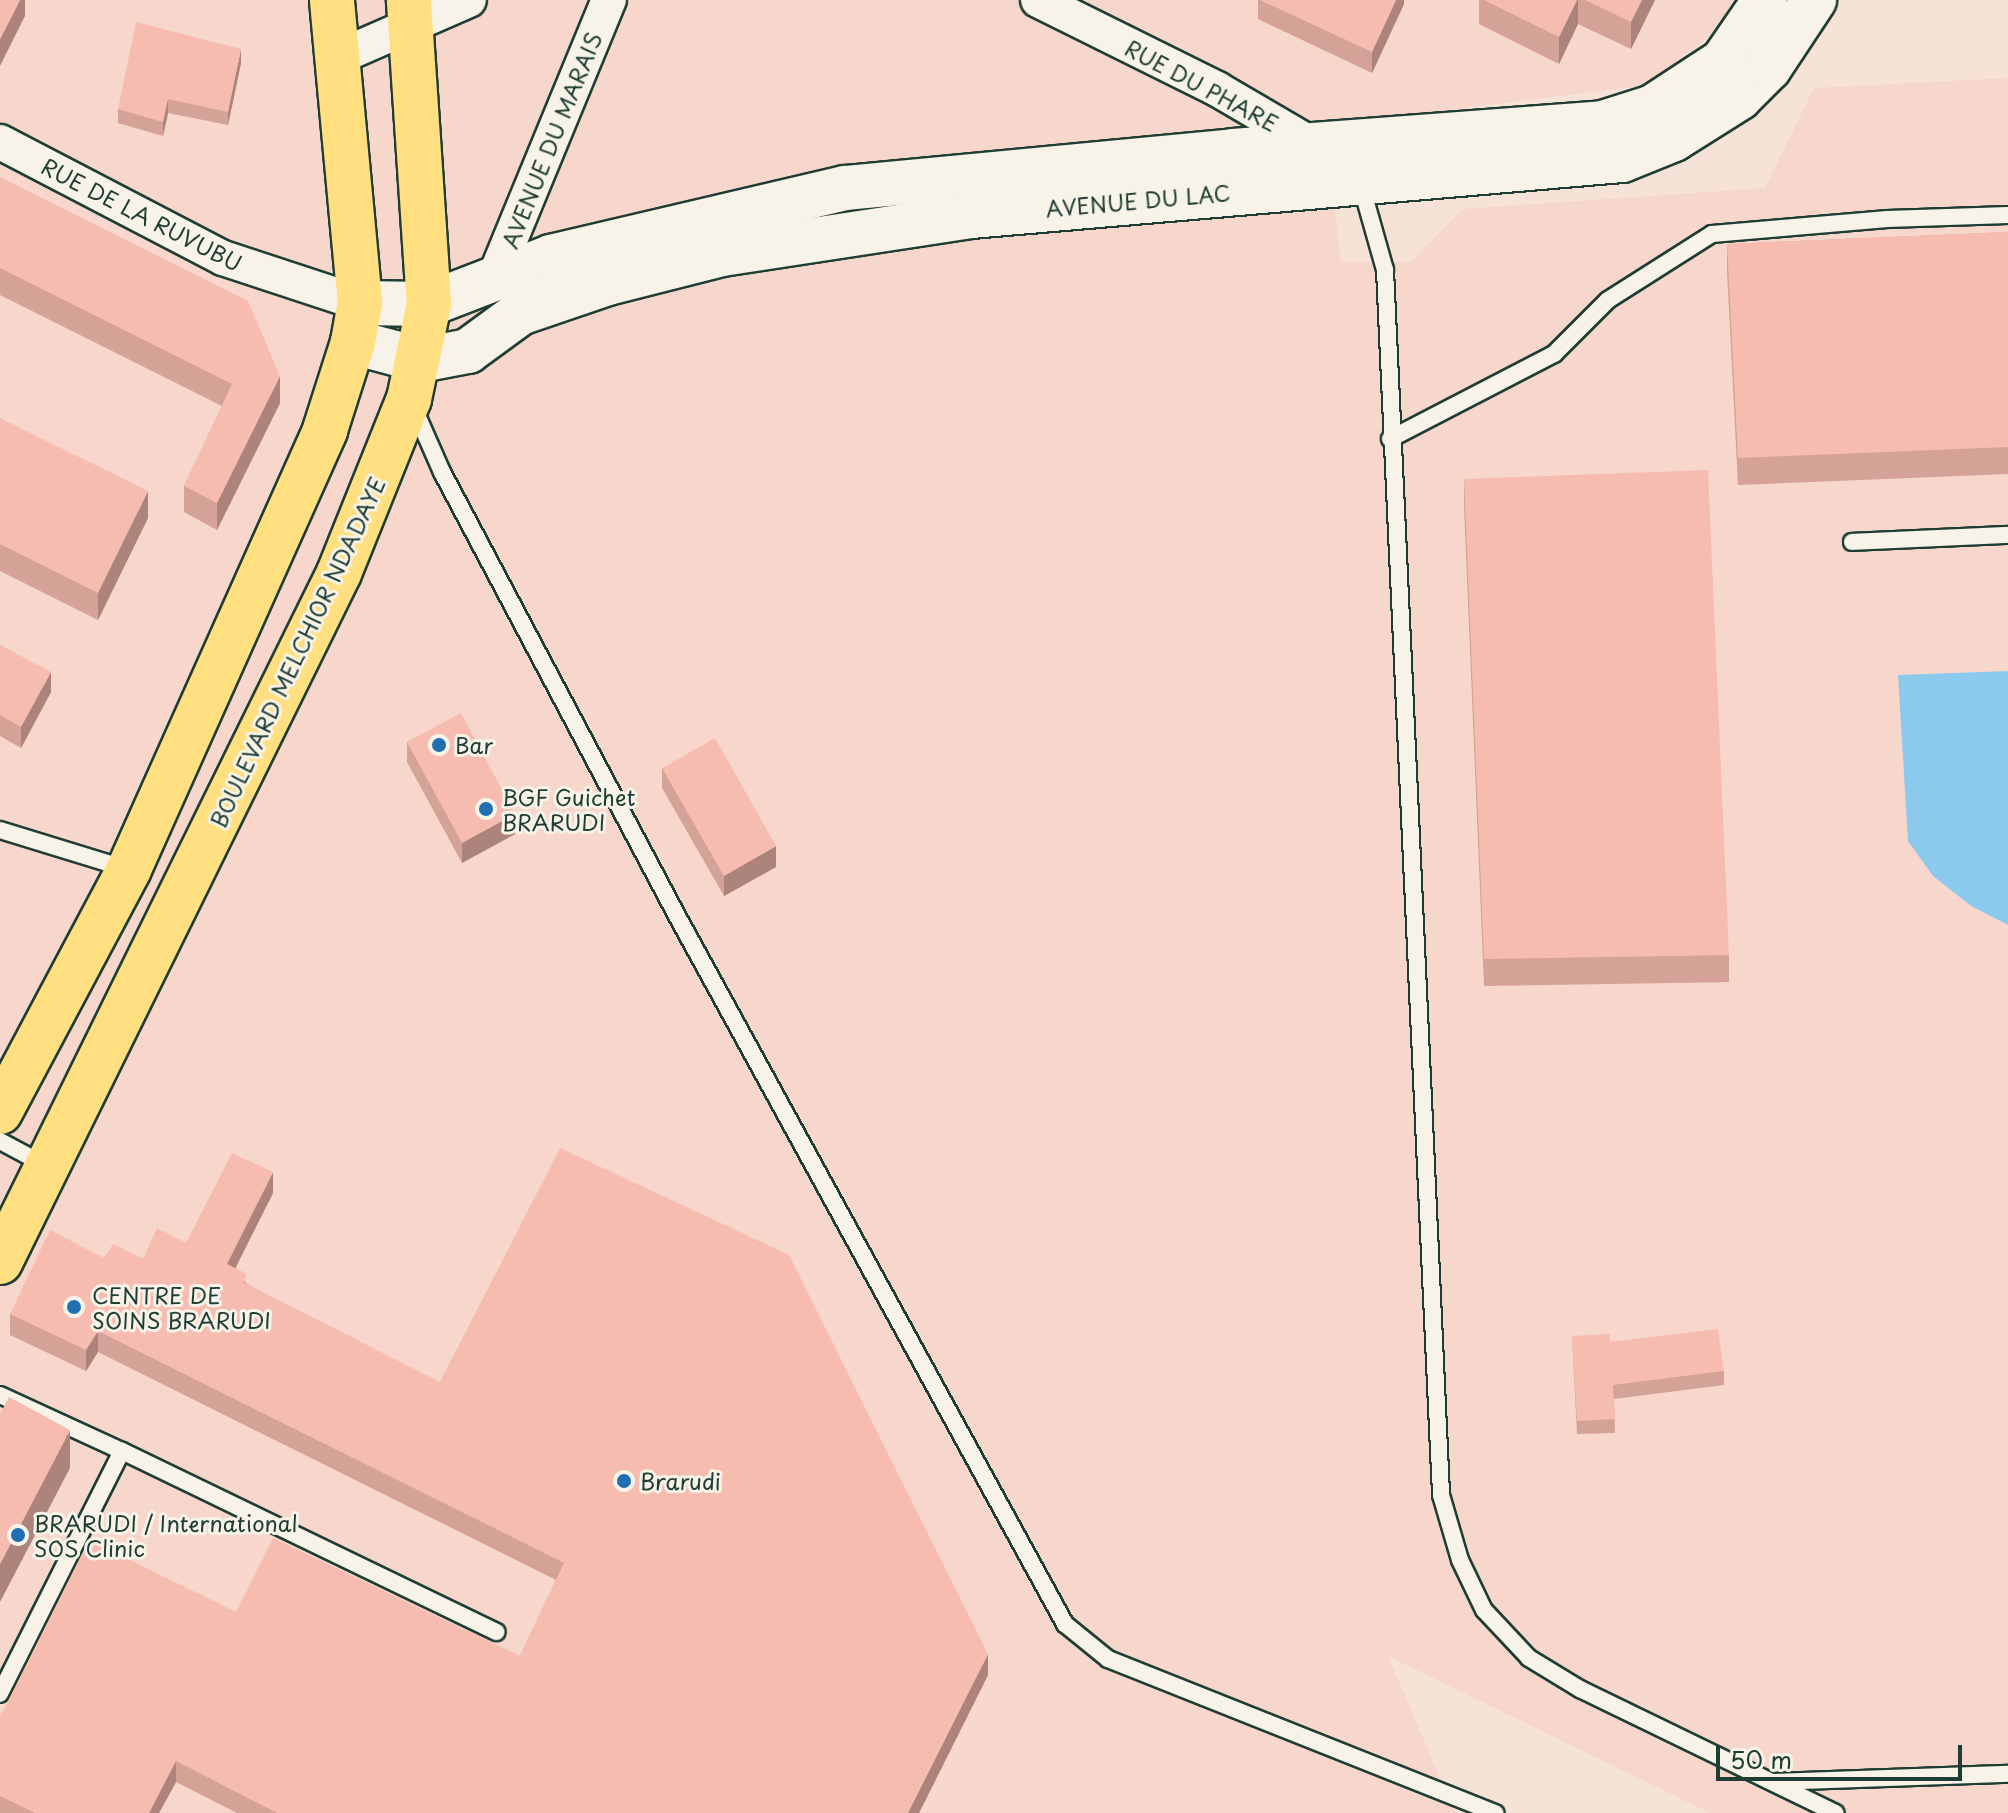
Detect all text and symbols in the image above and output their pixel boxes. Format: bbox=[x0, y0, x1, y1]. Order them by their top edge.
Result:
street label: AVENUE DU MARAIS bbox=[496, 29, 606, 251]
street label: RUE DU PHARE bbox=[1120, 33, 1284, 137]
street label: RUE DE LA RUVUBU bbox=[37, 152, 247, 276]
street label: AVENUE DU LAC bbox=[1044, 179, 1232, 221]
street label: BOULEVARD MELCHIOR NDADAYE bbox=[204, 472, 390, 832]
place label: Bar bbox=[455, 732, 493, 758]
marker: Bar bbox=[430, 736, 448, 754]
place label: BGF Guichet BRARUDI bbox=[502, 783, 636, 834]
marker: BGF Guichet BRARUDI bbox=[477, 800, 495, 818]
place label: CENTRE DE SOINS BRARUDI bbox=[92, 1281, 271, 1332]
marker: CENTRE DE SOINS BRARUDI bbox=[63, 1296, 85, 1318]
place label: Brarudi bbox=[640, 1468, 721, 1494]
marker: Brarudi bbox=[615, 1472, 633, 1490]
place label: BRARUDI / International SOS Clinic bbox=[34, 1509, 301, 1560]
marker: BRARUDI / International SOS Clinic bbox=[9, 1526, 27, 1544]
scale bar bbox=[1720, 1729, 1966, 1779]
text: 50 m bbox=[1730, 1741, 1792, 1777]

